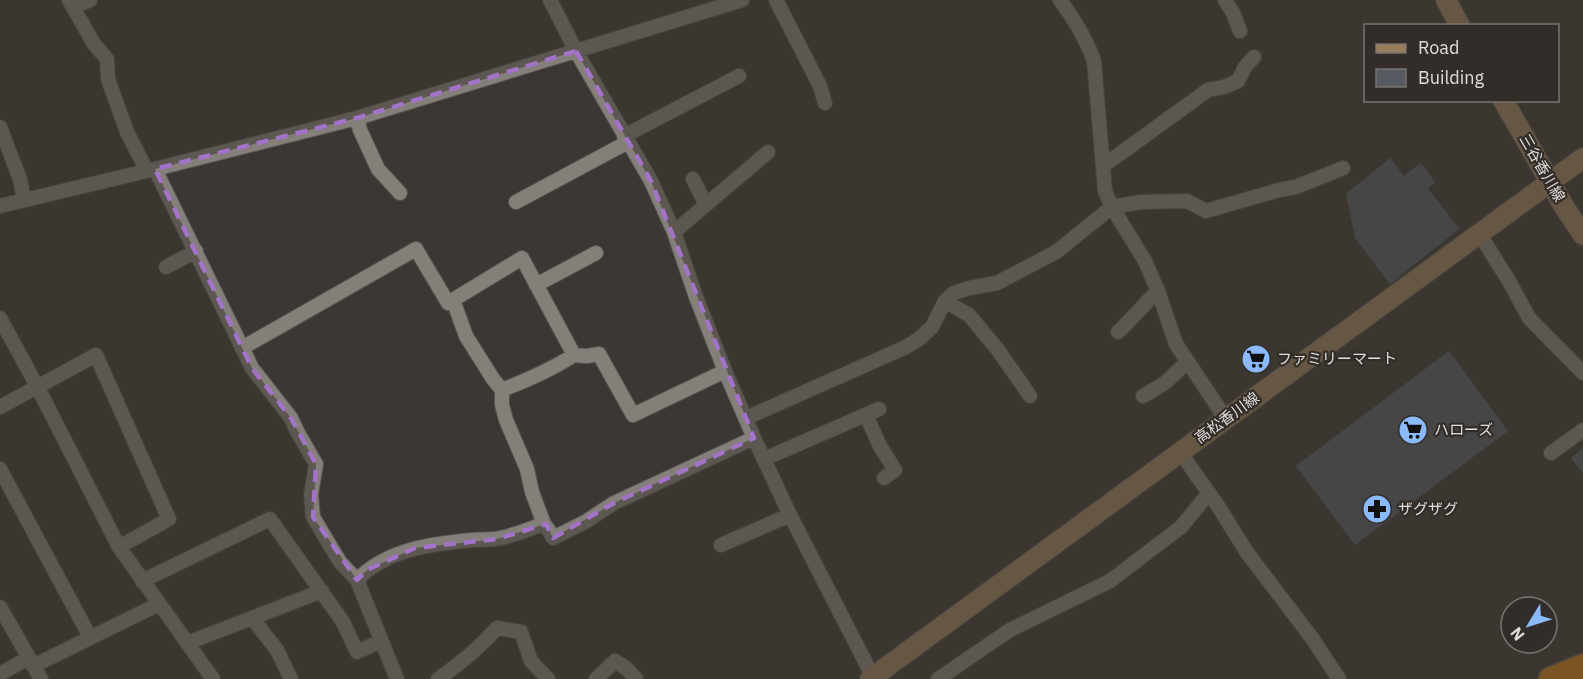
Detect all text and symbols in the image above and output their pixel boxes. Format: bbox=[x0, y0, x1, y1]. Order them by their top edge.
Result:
legend bbox=[1364, 24, 1559, 102]
text: Road bbox=[1418, 36, 1459, 59]
text: Building bbox=[1418, 66, 1485, 89]
street label: 三谷香川線 bbox=[1515, 131, 1569, 205]
supermarket icon: ファミリーマート bbox=[1240, 343, 1272, 375]
place label: ファミリーマート bbox=[1277, 349, 1397, 368]
street label: 高松香川線 bbox=[1191, 388, 1263, 447]
supermarket icon: ハローズ bbox=[1397, 414, 1429, 446]
place label: ハローズ bbox=[1434, 420, 1493, 439]
pharmacy icon: ザグザグ bbox=[1361, 493, 1393, 525]
place label: ザグザグ bbox=[1398, 499, 1458, 518]
north arrow bbox=[1499, 595, 1559, 655]
text: N bbox=[1506, 624, 1529, 645]

